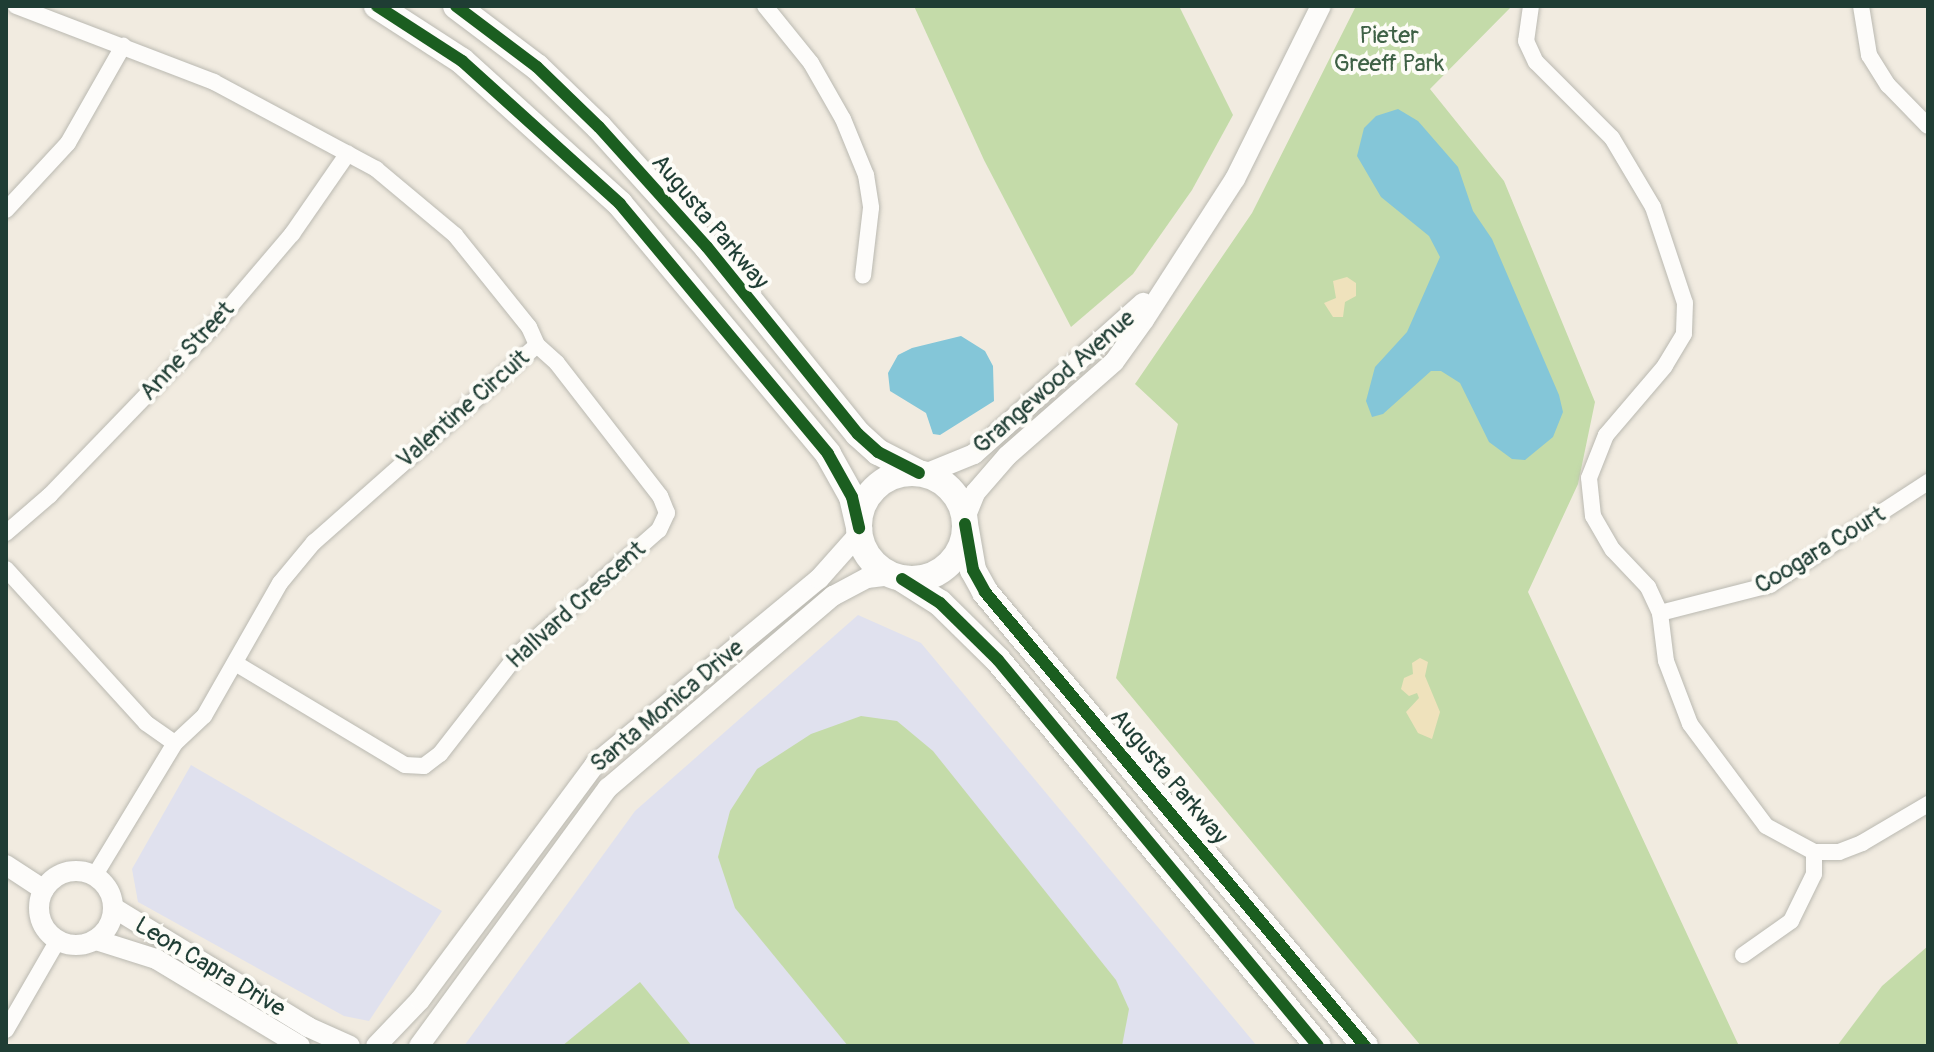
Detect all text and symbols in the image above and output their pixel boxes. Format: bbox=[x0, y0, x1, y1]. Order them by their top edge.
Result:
park label: Pieter Greeff Park bbox=[1334, 22, 1444, 78]
street label: Augusta Parkway bbox=[645, 149, 775, 295]
street label: Anne Street bbox=[134, 296, 240, 406]
street label: Grangewood Avenue bbox=[967, 304, 1141, 460]
street label: Valentine Circuit bbox=[391, 344, 535, 474]
street label: Coogara Court bbox=[1750, 500, 1890, 600]
street label: Hallvard Crescent bbox=[501, 535, 651, 675]
street label: Santa Monica Drive bbox=[584, 633, 750, 779]
street label: Augusta Parkway bbox=[1104, 704, 1234, 850]
street label: Leon Capra Drive bbox=[130, 911, 290, 1023]

